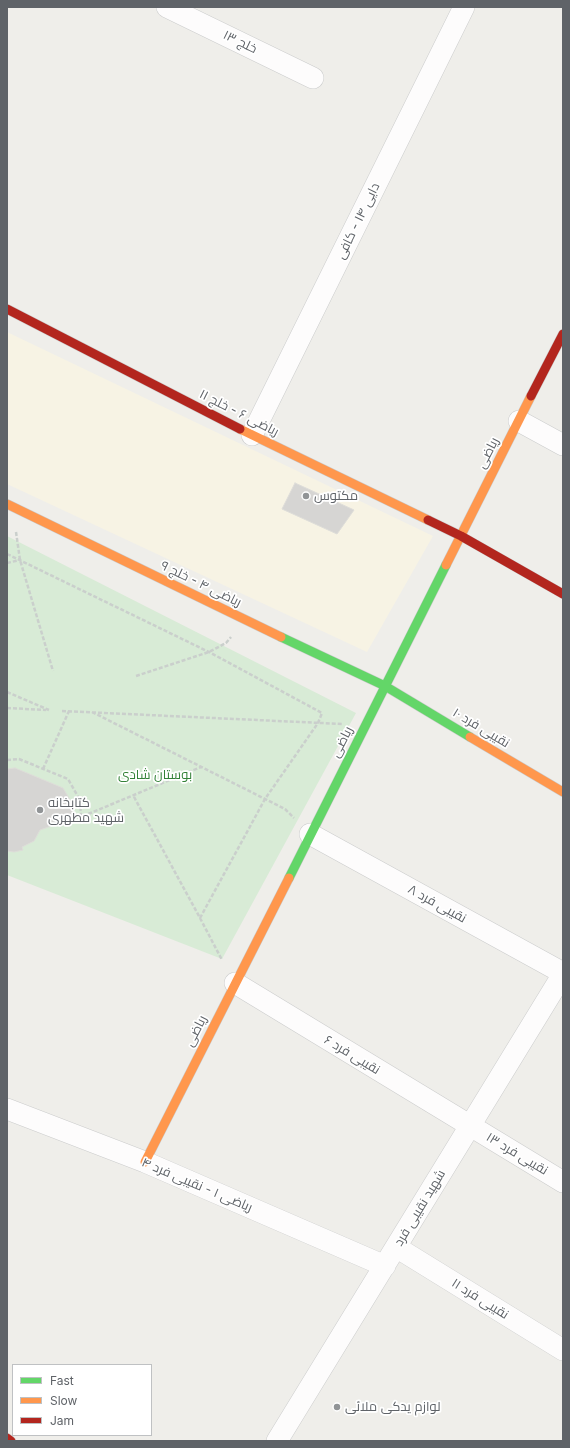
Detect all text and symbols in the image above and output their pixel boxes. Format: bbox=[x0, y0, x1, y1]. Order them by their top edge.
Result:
street label: خلج ۱۳ bbox=[220, 27, 260, 57]
street label: دایی ۱۴ - کافی bbox=[333, 180, 383, 262]
street label: ریاضی ۶ - خلج ۱۱ bbox=[197, 386, 281, 440]
street label: ریاضی bbox=[474, 435, 502, 471]
place label: مکتوس bbox=[314, 488, 358, 504]
marker: مکتوس bbox=[301, 491, 311, 501]
street label: ریاضی ۴ - خلج ۹ bbox=[158, 558, 244, 610]
street label: نقیبی فرد ۱۰ bbox=[450, 705, 512, 751]
street label: ریاضی bbox=[328, 724, 356, 760]
park label: بوستان شادی bbox=[118, 767, 192, 783]
place label: کتابخانه شهید مطهری bbox=[48, 795, 124, 826]
marker: کتابخانه شهید مطهری bbox=[35, 805, 45, 815]
street label: نقیبی فرد ۸ bbox=[405, 882, 469, 926]
street label: ریاضی bbox=[182, 1013, 210, 1049]
street label: نقیبی فرد ۶ bbox=[321, 1032, 383, 1078]
street label: نقیبی فرد ۱۳ bbox=[483, 1130, 551, 1178]
street label: ریاضی ۱ - نقیبی فرد ۴ bbox=[139, 1155, 255, 1215]
street label: شهید نقیبی فرد bbox=[391, 1167, 449, 1249]
street label: نقیبی فرد ۱۱ bbox=[449, 1275, 511, 1323]
legend bbox=[12, 1364, 152, 1436]
text: Fast bbox=[50, 1373, 74, 1388]
text: Slow bbox=[50, 1393, 77, 1408]
place label: لوازم یدکی ملائی bbox=[345, 1399, 441, 1415]
marker: لوازم یدکی ملائی bbox=[332, 1402, 342, 1412]
text: Jam bbox=[50, 1413, 74, 1428]

